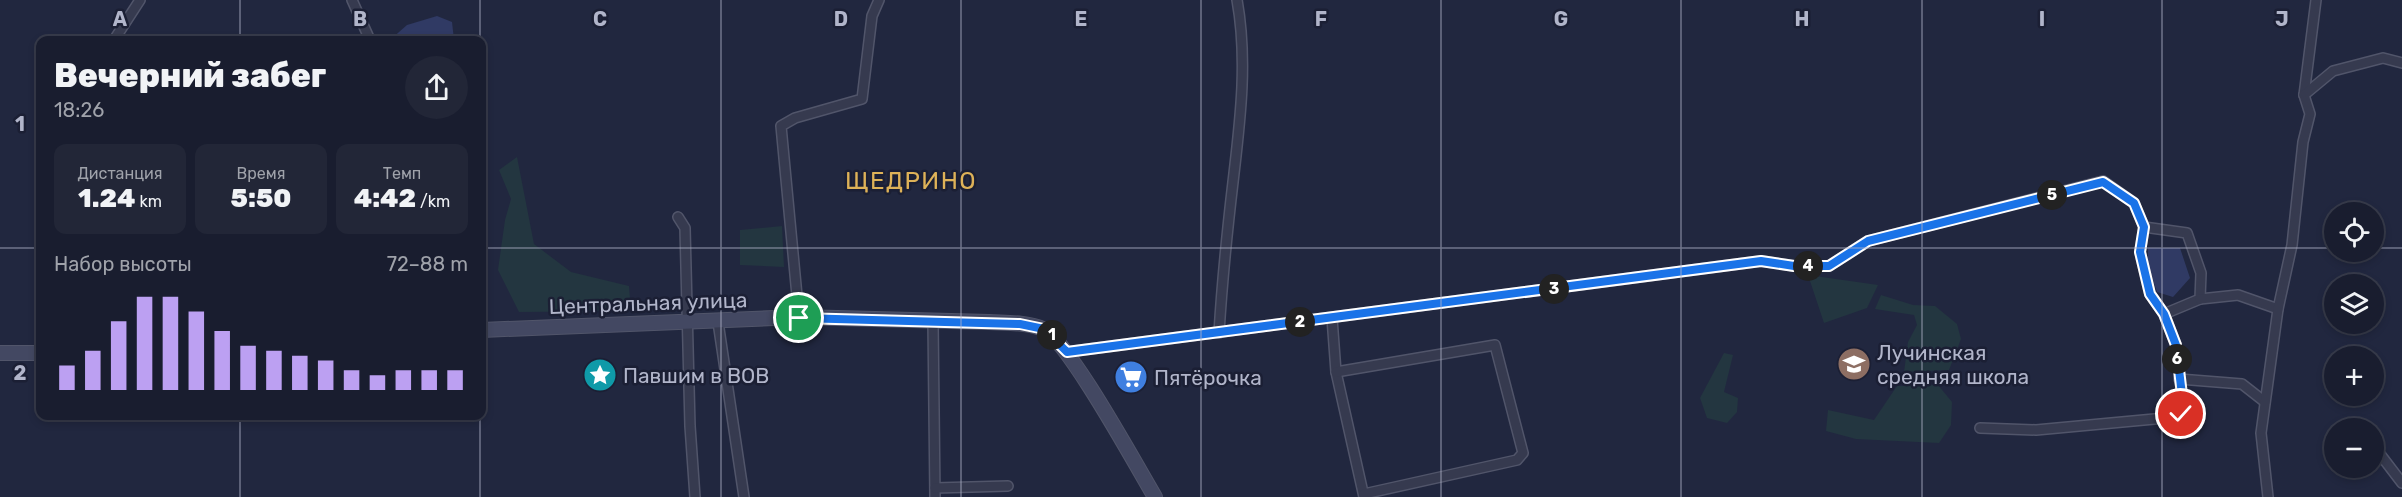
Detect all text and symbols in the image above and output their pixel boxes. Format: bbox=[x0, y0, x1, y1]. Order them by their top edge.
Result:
text: A bbox=[113, 7, 128, 31]
text: B bbox=[353, 7, 367, 31]
text: C bbox=[593, 7, 607, 31]
text: D bbox=[834, 7, 848, 31]
text: E bbox=[1075, 7, 1087, 31]
text: F bbox=[1315, 7, 1327, 31]
text: G bbox=[1554, 7, 1568, 31]
text: H bbox=[1795, 7, 1809, 31]
text: I bbox=[2039, 7, 2045, 31]
text: J bbox=[2275, 7, 2289, 31]
text: Вечерний забег bbox=[54, 56, 326, 95]
button: share bbox=[405, 56, 468, 119]
text: 18:26 bbox=[54, 98, 104, 122]
text: 1 bbox=[15, 112, 25, 136]
text: Дистанция bbox=[77, 164, 163, 183]
text: Время bbox=[237, 164, 285, 183]
text: Темп bbox=[383, 164, 421, 183]
district label: ЩЕДРИНО bbox=[845, 167, 977, 195]
pin: 5 bbox=[2037, 180, 2067, 210]
text: 1.24 bbox=[78, 183, 136, 214]
text: 5:50 bbox=[231, 183, 291, 214]
text: 4:42 bbox=[354, 183, 416, 214]
text: 5 bbox=[2047, 185, 2057, 204]
text: km bbox=[136, 192, 162, 211]
text: /km bbox=[416, 192, 450, 211]
map controls bbox=[2324, 202, 2384, 478]
button: locate bbox=[2324, 202, 2384, 262]
pin: 4 bbox=[1793, 251, 1823, 281]
text: Набор высоты bbox=[54, 252, 192, 276]
text: 72–88 m bbox=[387, 252, 468, 276]
text: 4 bbox=[1803, 256, 1813, 275]
pin: 3 bbox=[1539, 274, 1569, 304]
button: layers bbox=[2324, 274, 2384, 334]
text: 3 bbox=[1549, 279, 1559, 298]
street label: Центральная улица bbox=[548, 287, 748, 319]
pin bbox=[773, 292, 824, 343]
icon: arrive bbox=[782, 301, 815, 334]
pin: 2 bbox=[1285, 307, 1315, 337]
text: 2 bbox=[1295, 312, 1305, 331]
pin: 1 bbox=[1037, 320, 1067, 350]
text: 1 bbox=[1048, 325, 1056, 344]
place label: Лучинская средняя школа bbox=[1877, 340, 2029, 389]
pin: 6 bbox=[2162, 344, 2192, 374]
school or university icon: Лучинская средняя школа bbox=[1836, 346, 1872, 382]
button: + bbox=[2324, 346, 2384, 406]
text: 6 bbox=[2172, 349, 2182, 368]
place icon: Павшим в ВОВ bbox=[582, 357, 618, 393]
supermarket icon: Пятёрочка bbox=[1113, 359, 1149, 395]
text: 2 bbox=[14, 361, 27, 385]
place label: Павшим в ВОВ bbox=[623, 363, 769, 388]
place label: Пятёрочка bbox=[1154, 365, 1262, 390]
pin bbox=[2155, 388, 2206, 439]
icon: check bbox=[2164, 397, 2197, 430]
button: − bbox=[2324, 418, 2384, 478]

